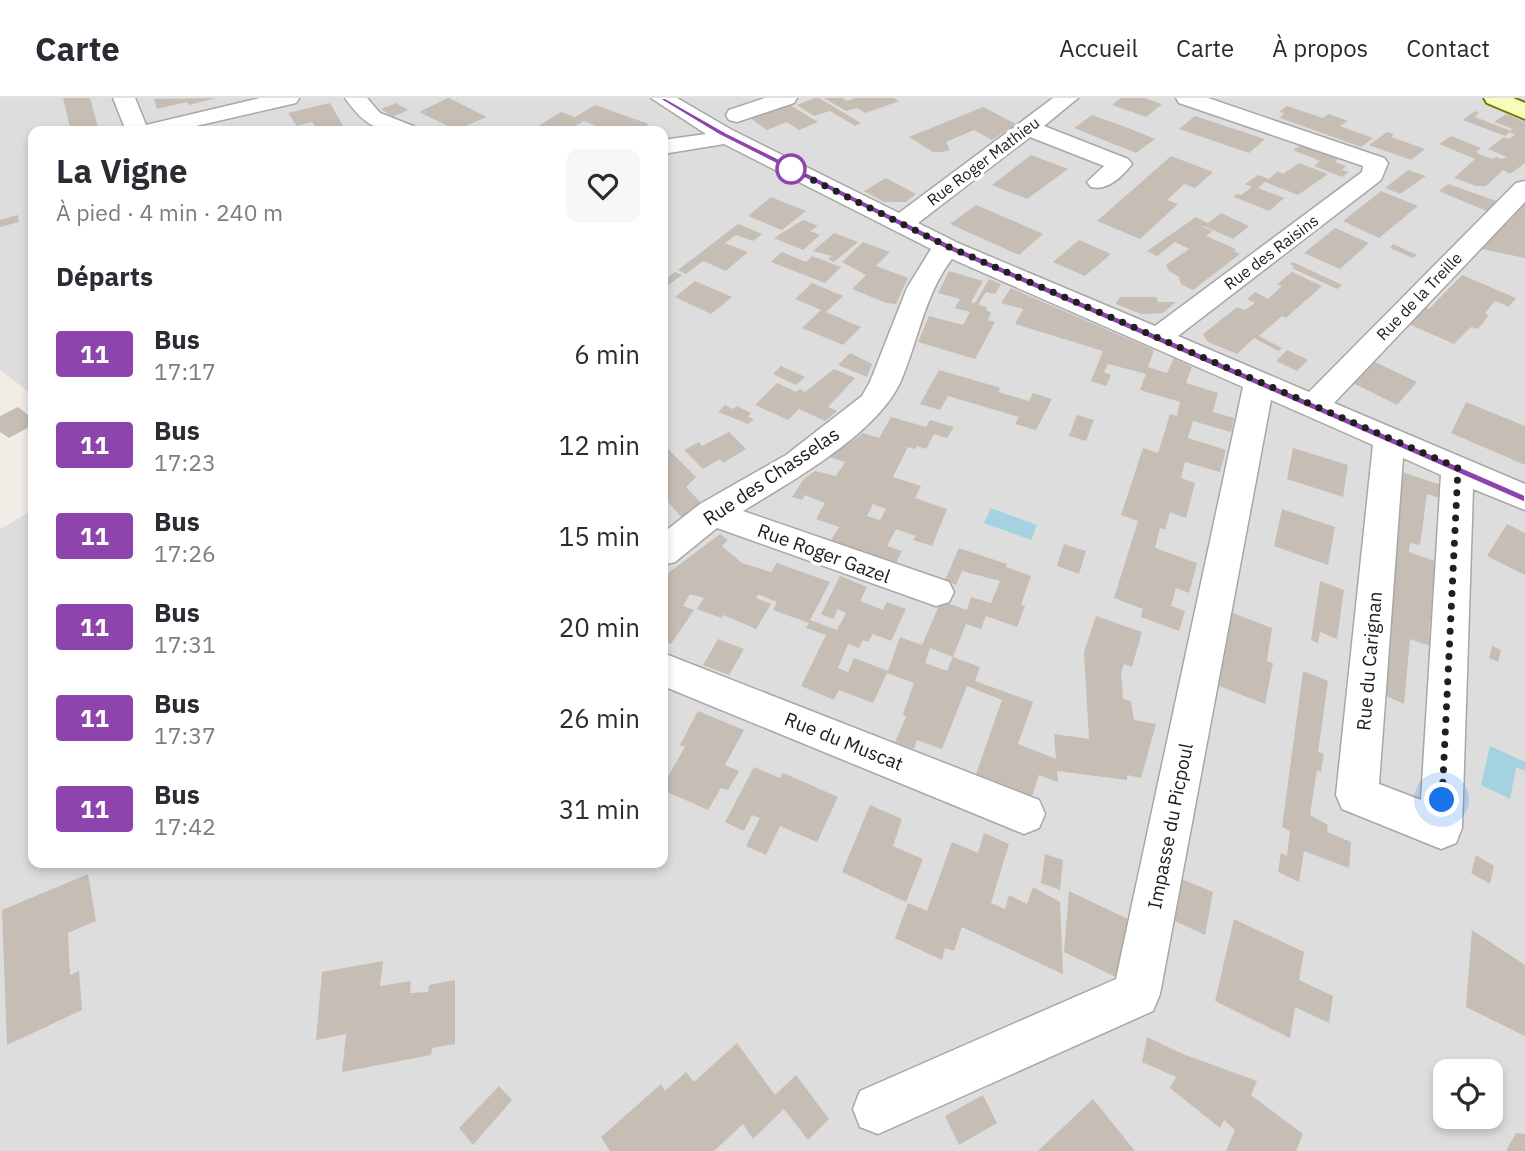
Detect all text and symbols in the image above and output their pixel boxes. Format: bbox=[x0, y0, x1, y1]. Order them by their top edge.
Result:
text: Carte bbox=[35, 27, 120, 70]
text: Accueil bbox=[1059, 32, 1138, 64]
text: Carte bbox=[1176, 32, 1234, 64]
text: À propos bbox=[1272, 32, 1368, 64]
text: Contact bbox=[1406, 32, 1490, 64]
street label: Rue Roger Mathieu bbox=[923, 112, 1043, 210]
text: La Vigne bbox=[56, 149, 188, 192]
button: heart bbox=[566, 149, 640, 223]
unlabelled marker bbox=[776, 154, 806, 184]
text: À pied · 4 min · 240 m bbox=[56, 197, 283, 227]
street label: Rue des Raisins bbox=[1220, 210, 1322, 294]
street label: Rue de la Treille bbox=[1372, 248, 1466, 344]
text: Départs bbox=[56, 259, 153, 293]
text: Bus bbox=[154, 322, 200, 356]
text: 6 min bbox=[574, 337, 640, 371]
text: 11 bbox=[80, 338, 109, 370]
text: 17:17 bbox=[154, 356, 216, 386]
text: Bus bbox=[154, 413, 200, 447]
street label: Rue des Chasselas bbox=[698, 422, 844, 530]
text: 12 min bbox=[559, 428, 640, 462]
text: 11 bbox=[80, 429, 109, 461]
text: 17:23 bbox=[154, 447, 216, 477]
text: Bus bbox=[154, 504, 200, 538]
street label: Rue Roger Gazel bbox=[754, 518, 894, 588]
text: 15 min bbox=[559, 519, 640, 553]
text: 11 bbox=[80, 520, 109, 552]
text: 17:26 bbox=[154, 538, 216, 568]
street label: Rue du Carignan bbox=[1351, 590, 1387, 732]
text: Bus bbox=[154, 595, 200, 629]
text: 20 min bbox=[559, 610, 640, 644]
text: 11 bbox=[80, 611, 109, 643]
text: 17:31 bbox=[154, 629, 216, 659]
text: Bus bbox=[154, 686, 200, 720]
text: 26 min bbox=[559, 701, 640, 735]
text: 11 bbox=[80, 702, 109, 734]
street label: Rue du Muscat bbox=[781, 706, 907, 776]
text: 17:37 bbox=[154, 720, 216, 750]
street label: Impasse du Picpoul bbox=[1142, 741, 1198, 911]
text: Bus bbox=[154, 777, 200, 811]
your location bbox=[1424, 782, 1459, 817]
text: 31 min bbox=[559, 792, 640, 826]
text: 11 bbox=[80, 793, 109, 825]
text: 17:42 bbox=[154, 811, 216, 841]
map controls bbox=[1433, 1059, 1503, 1129]
button: locate bbox=[1433, 1059, 1503, 1129]

